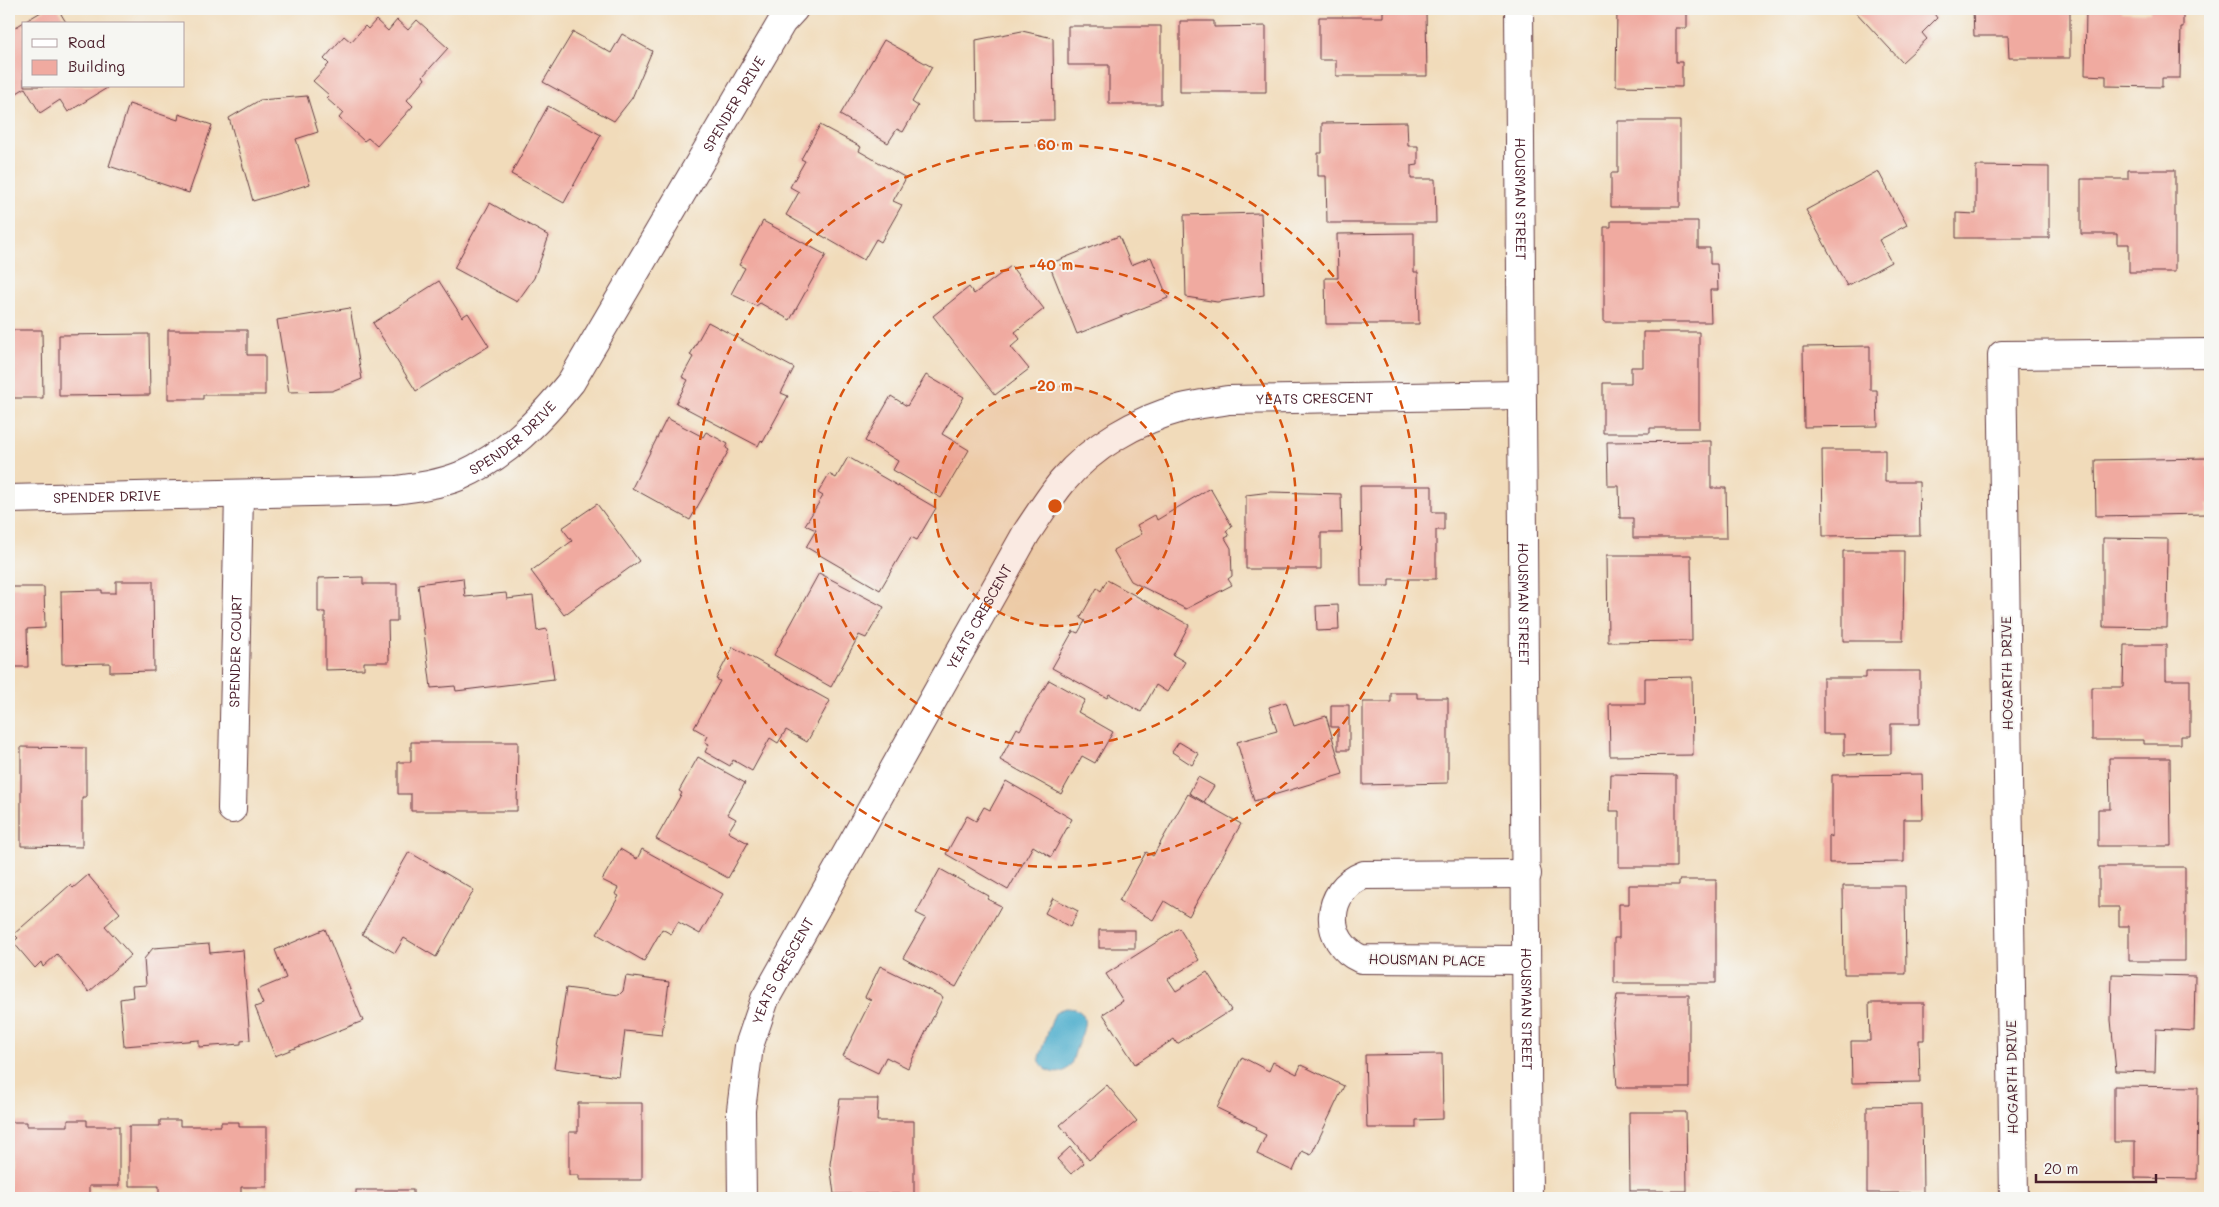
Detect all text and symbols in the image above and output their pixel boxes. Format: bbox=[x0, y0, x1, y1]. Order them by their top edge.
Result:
legend bbox=[22, 22, 185, 88]
text: Road bbox=[68, 32, 105, 52]
street label: SPENDER DRIVE bbox=[698, 52, 769, 155]
text: Building bbox=[68, 56, 125, 76]
text: 60 m bbox=[1037, 134, 1073, 154]
street label: HOUSMAN STREET bbox=[1511, 138, 1531, 261]
text: 40 m bbox=[1037, 254, 1073, 274]
text: 20 m bbox=[1037, 375, 1073, 395]
street label: YEATS CRESCENT bbox=[1255, 388, 1374, 409]
street label: SPENDER DRIVE bbox=[466, 397, 560, 479]
street label: SPENDER DRIVE bbox=[53, 485, 161, 507]
centre of rings bbox=[1046, 497, 1064, 515]
street label: HOUSMAN STREET bbox=[1514, 543, 1534, 666]
street label: YEATS CRESCENT bbox=[942, 561, 1016, 673]
street label: SPENDER COURT bbox=[224, 594, 246, 708]
street label: HOGARTH DRIVE bbox=[1996, 616, 2017, 730]
street label: YEATS CRESCENT bbox=[747, 914, 818, 1027]
street label: HOUSMAN STREET bbox=[1517, 948, 1537, 1071]
street label: HOUSMAN PLACE bbox=[1368, 949, 1486, 970]
street label: HOGARTH DRIVE bbox=[2001, 1020, 2022, 1134]
scale bar bbox=[2036, 1152, 2156, 1184]
text: 20 m bbox=[2044, 1158, 2078, 1178]

